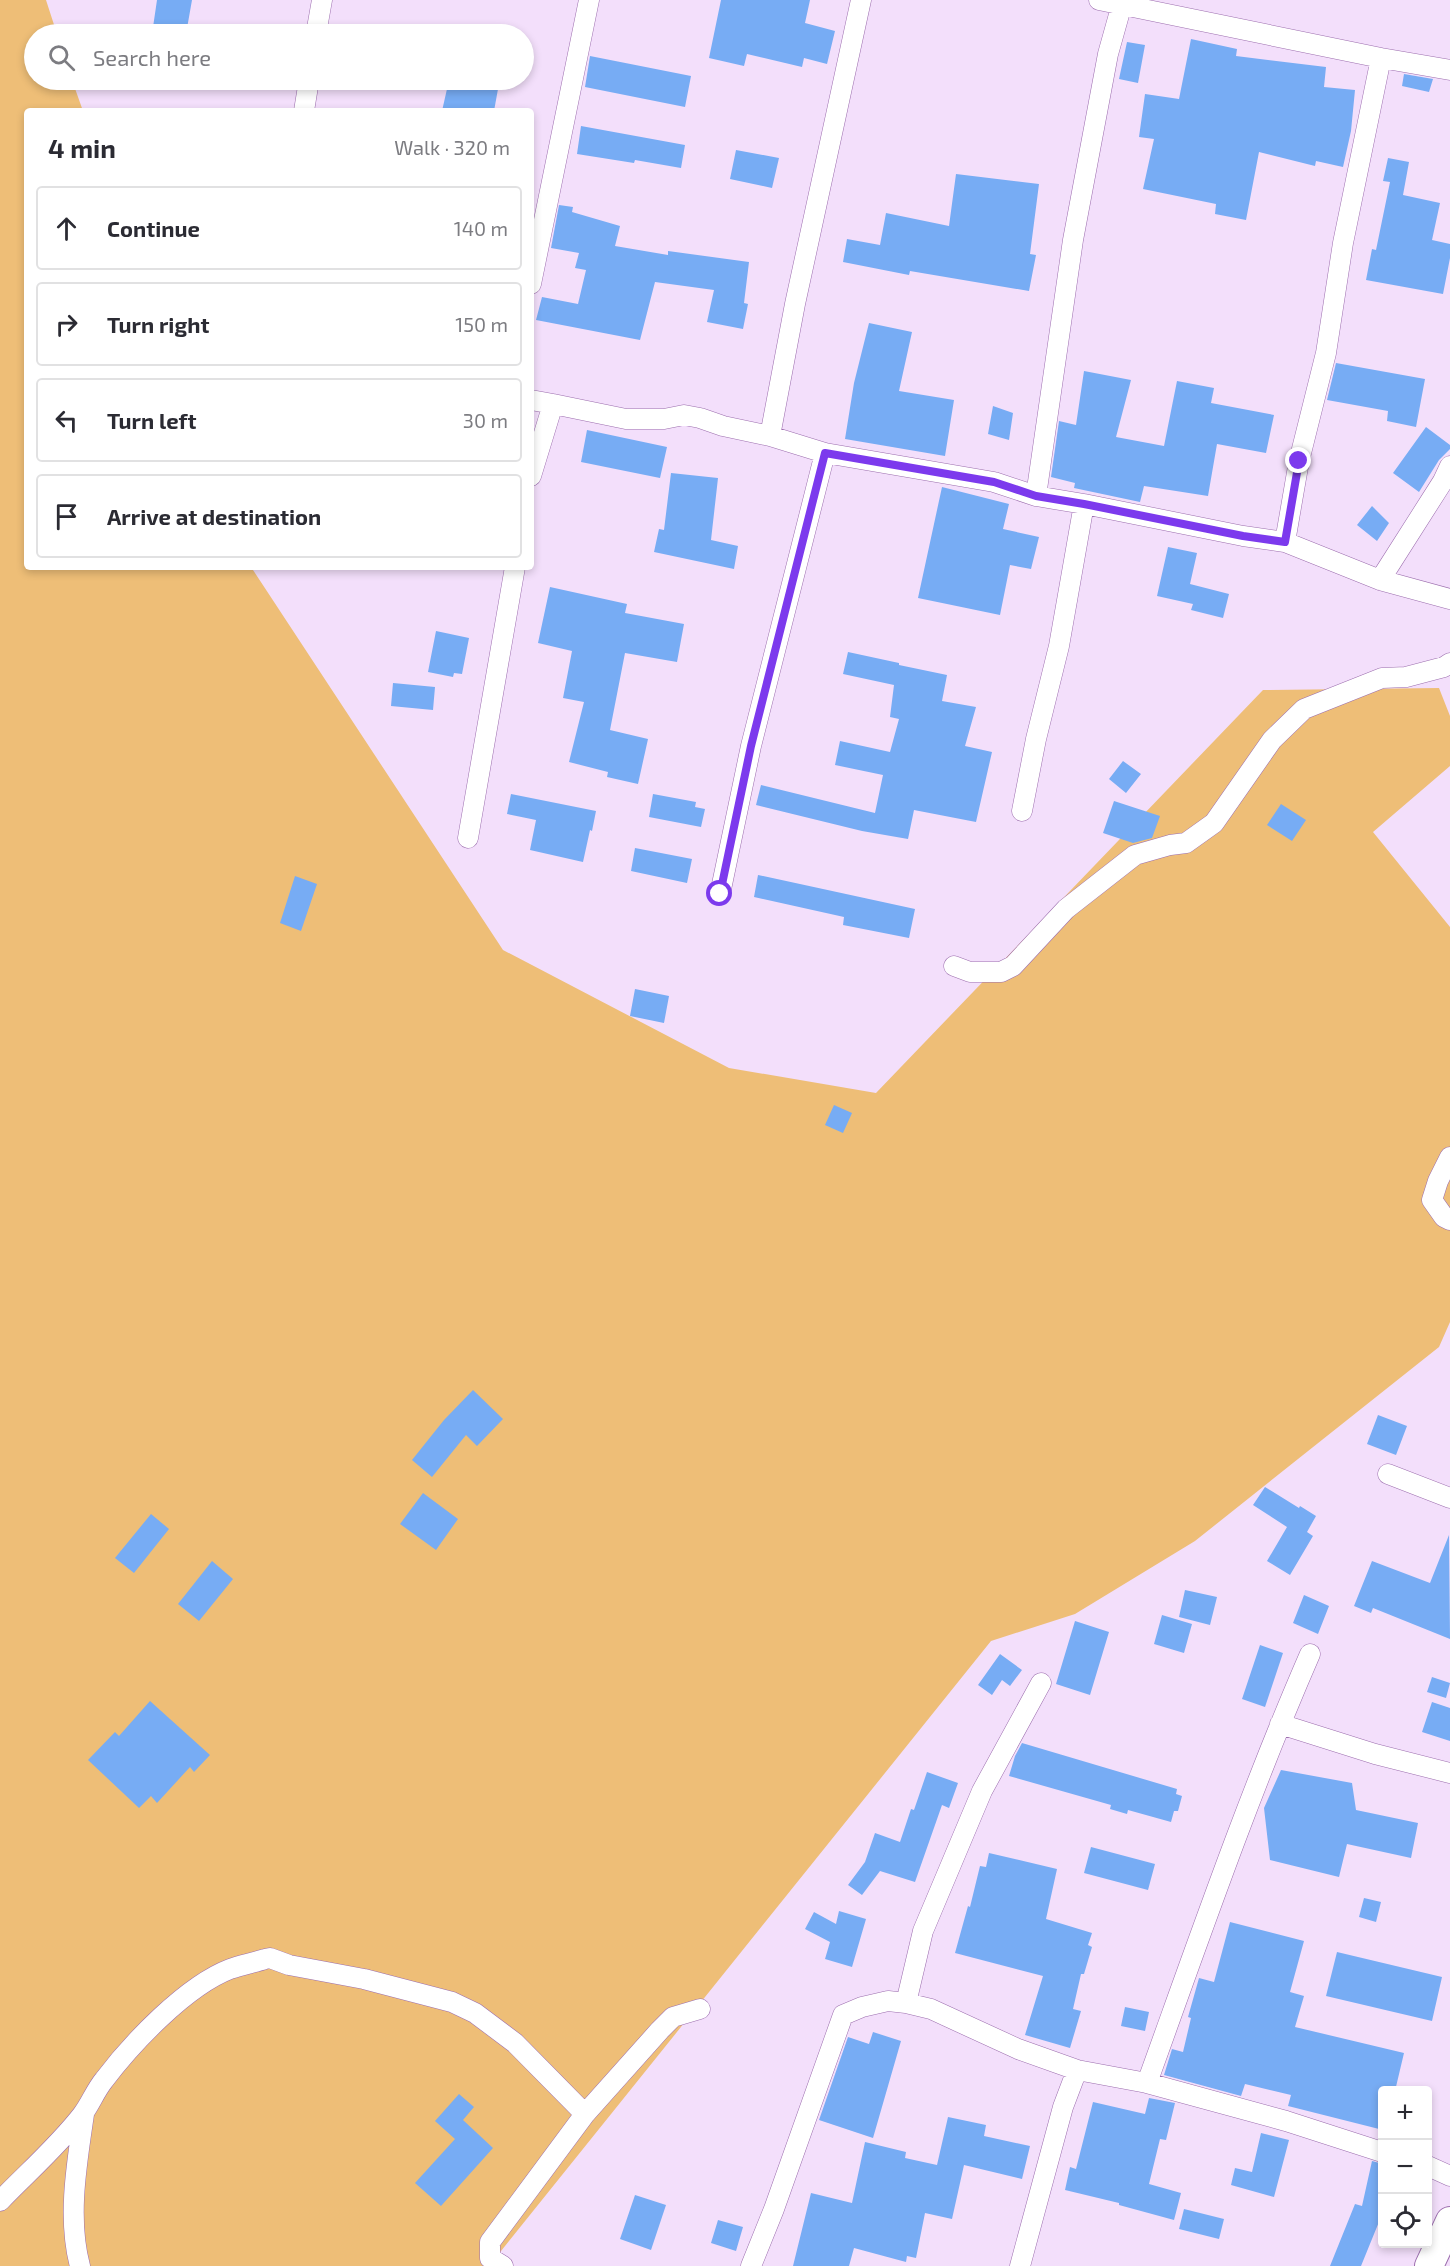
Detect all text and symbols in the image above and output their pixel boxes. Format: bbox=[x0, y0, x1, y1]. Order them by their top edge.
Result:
search box bbox=[24, 24, 534, 90]
icon: search bbox=[45, 41, 78, 74]
text: Search here bbox=[93, 44, 211, 70]
text: 4 min bbox=[48, 132, 116, 163]
text: Walk · 320 m bbox=[394, 135, 510, 159]
icon: ahead bbox=[50, 212, 83, 245]
text: Continue bbox=[107, 215, 200, 241]
text: 140 m bbox=[454, 216, 508, 240]
icon: right bbox=[50, 308, 83, 341]
text: Turn right bbox=[107, 311, 209, 337]
text: 150 m bbox=[455, 312, 508, 336]
icon: left bbox=[50, 404, 83, 437]
text: Turn left bbox=[107, 407, 196, 433]
text: 30 m bbox=[463, 408, 508, 432]
route end bbox=[1285, 447, 1311, 473]
icon: arrive bbox=[50, 500, 83, 533]
text: Arrive at destination bbox=[107, 503, 321, 529]
route start bbox=[706, 880, 732, 906]
map controls bbox=[1378, 2086, 1432, 2248]
button: + bbox=[1378, 2086, 1432, 2140]
button: − bbox=[1378, 2140, 1432, 2194]
button: locate bbox=[1378, 2194, 1432, 2248]

